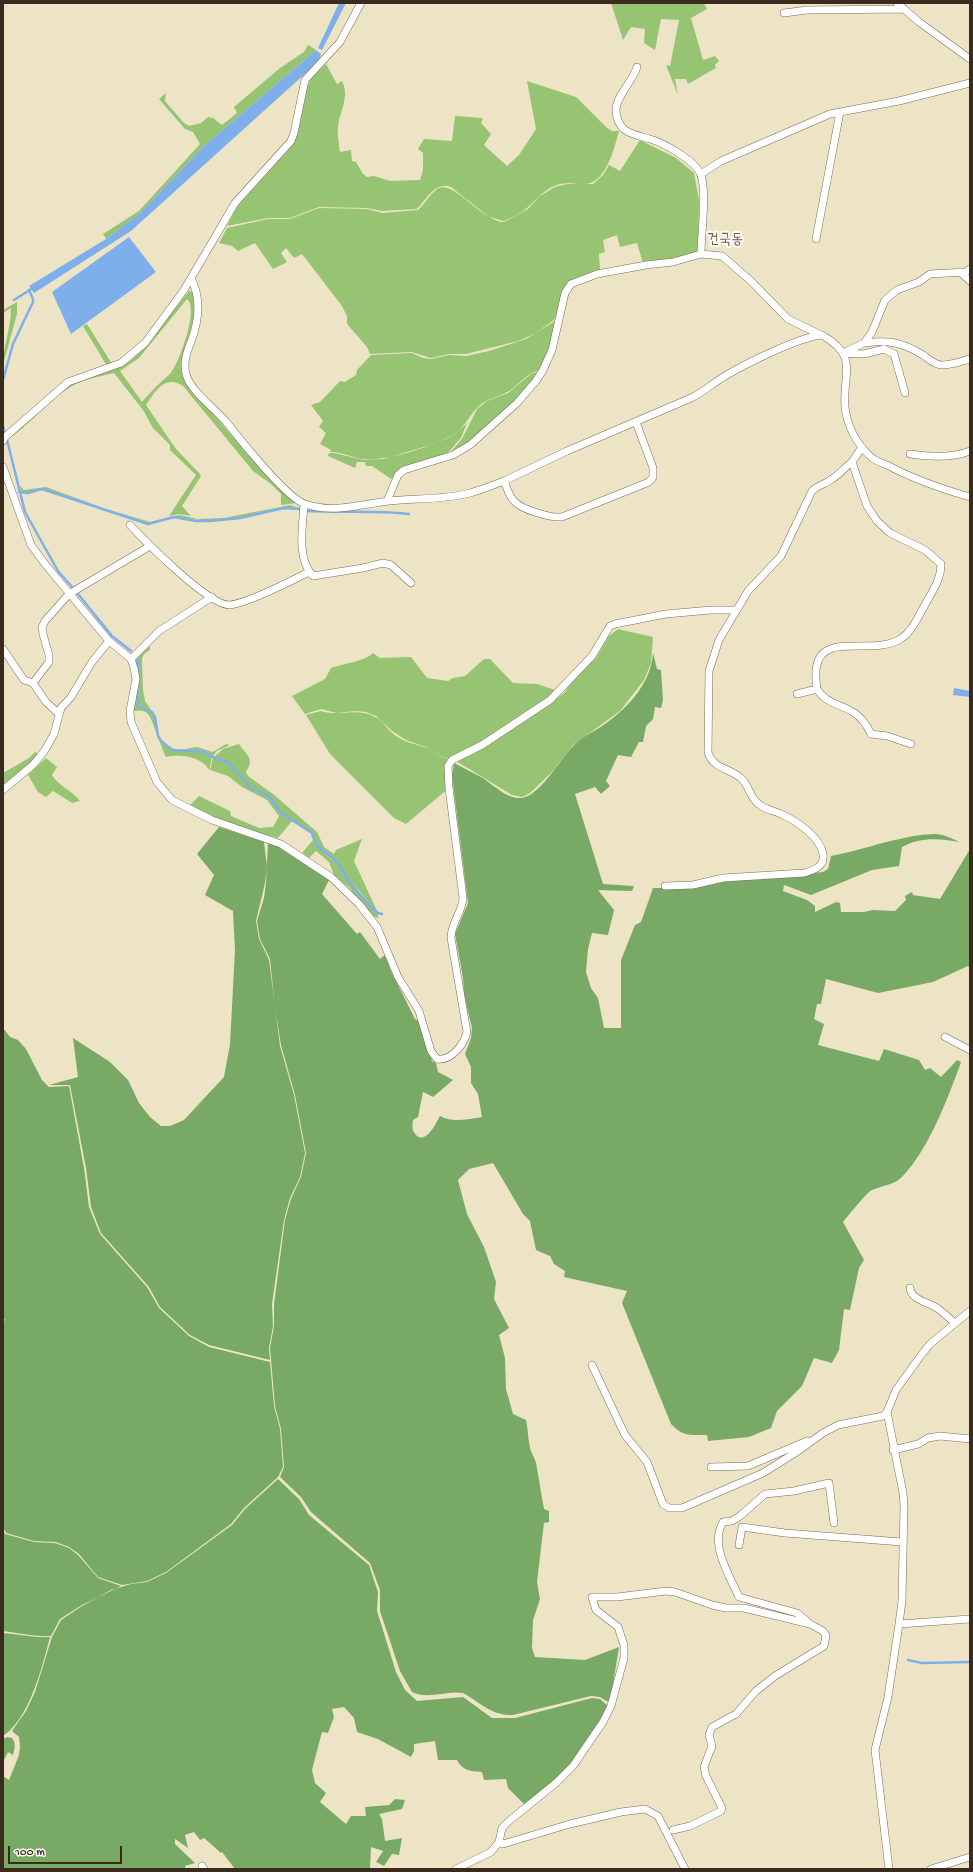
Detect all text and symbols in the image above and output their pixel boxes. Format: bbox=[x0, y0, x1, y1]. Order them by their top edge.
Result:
district label: 건국동 bbox=[707, 232, 743, 250]
scale bar bbox=[10, 1838, 124, 1864]
text: 100 m bbox=[15, 1846, 45, 1860]

